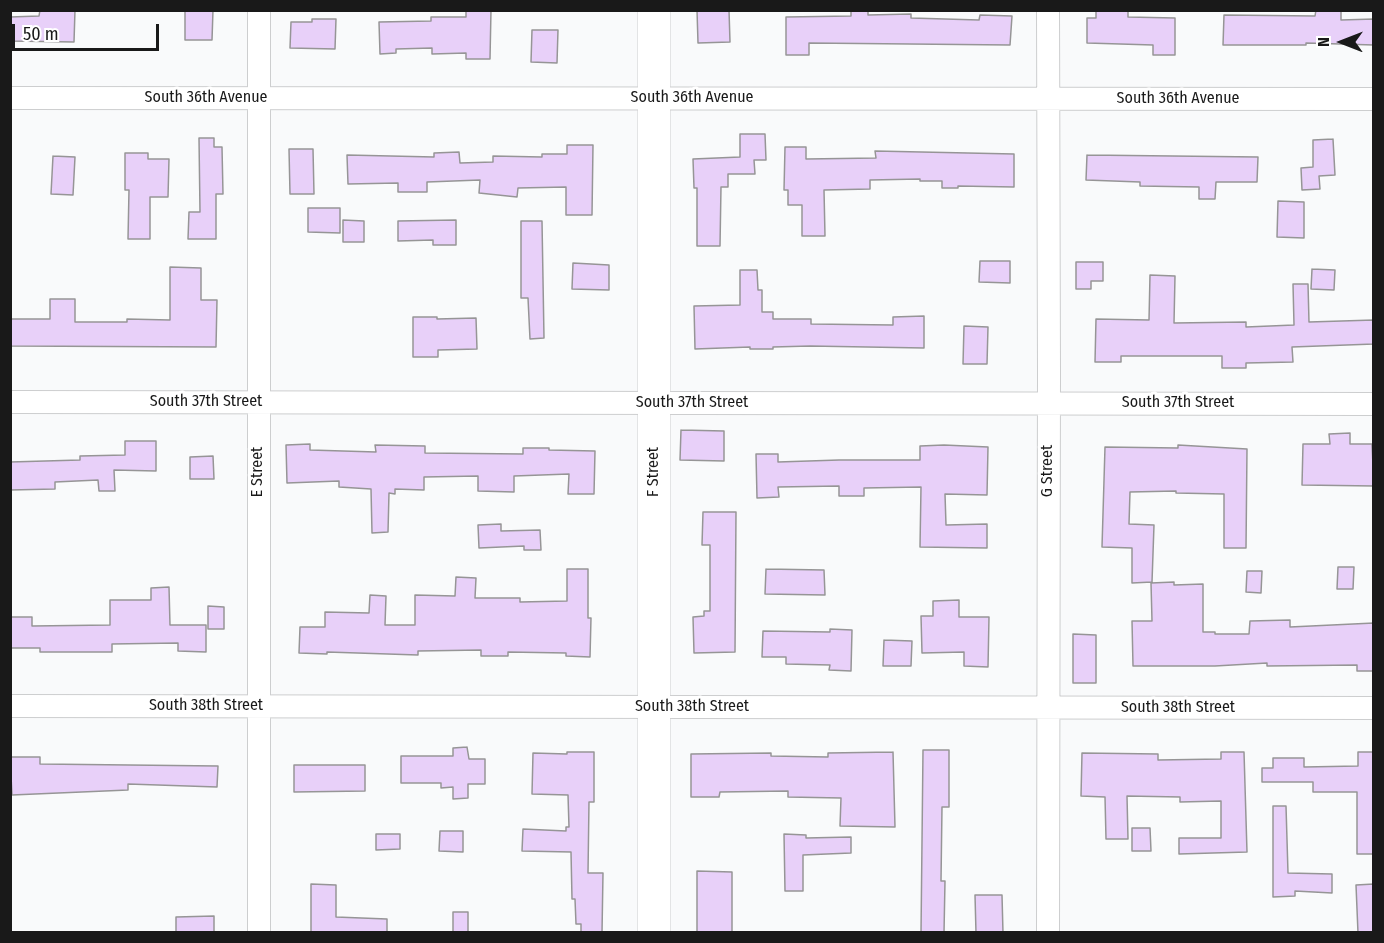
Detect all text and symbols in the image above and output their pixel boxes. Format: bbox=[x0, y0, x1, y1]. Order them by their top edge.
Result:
scale bar bbox=[15, 12, 162, 50]
north arrow bbox=[1312, 12, 1372, 72]
text: 50 m bbox=[23, 23, 59, 45]
text: N bbox=[1314, 37, 1333, 47]
street label: South 36th Avenue bbox=[145, 88, 267, 108]
street label: South 36th Avenue bbox=[631, 88, 753, 108]
street label: South 36th Avenue bbox=[1117, 89, 1239, 109]
street label: South 37th Street bbox=[150, 392, 262, 412]
street label: South 37th Street bbox=[636, 393, 748, 413]
street label: South 37th Street bbox=[1122, 393, 1234, 413]
street label: G Street bbox=[1038, 445, 1058, 497]
street label: E Street bbox=[248, 447, 268, 497]
street label: F Street bbox=[644, 447, 664, 497]
street label: South 38th Street bbox=[149, 696, 263, 716]
street label: South 38th Street bbox=[635, 697, 749, 717]
street label: South 38th Street bbox=[1121, 698, 1235, 718]

